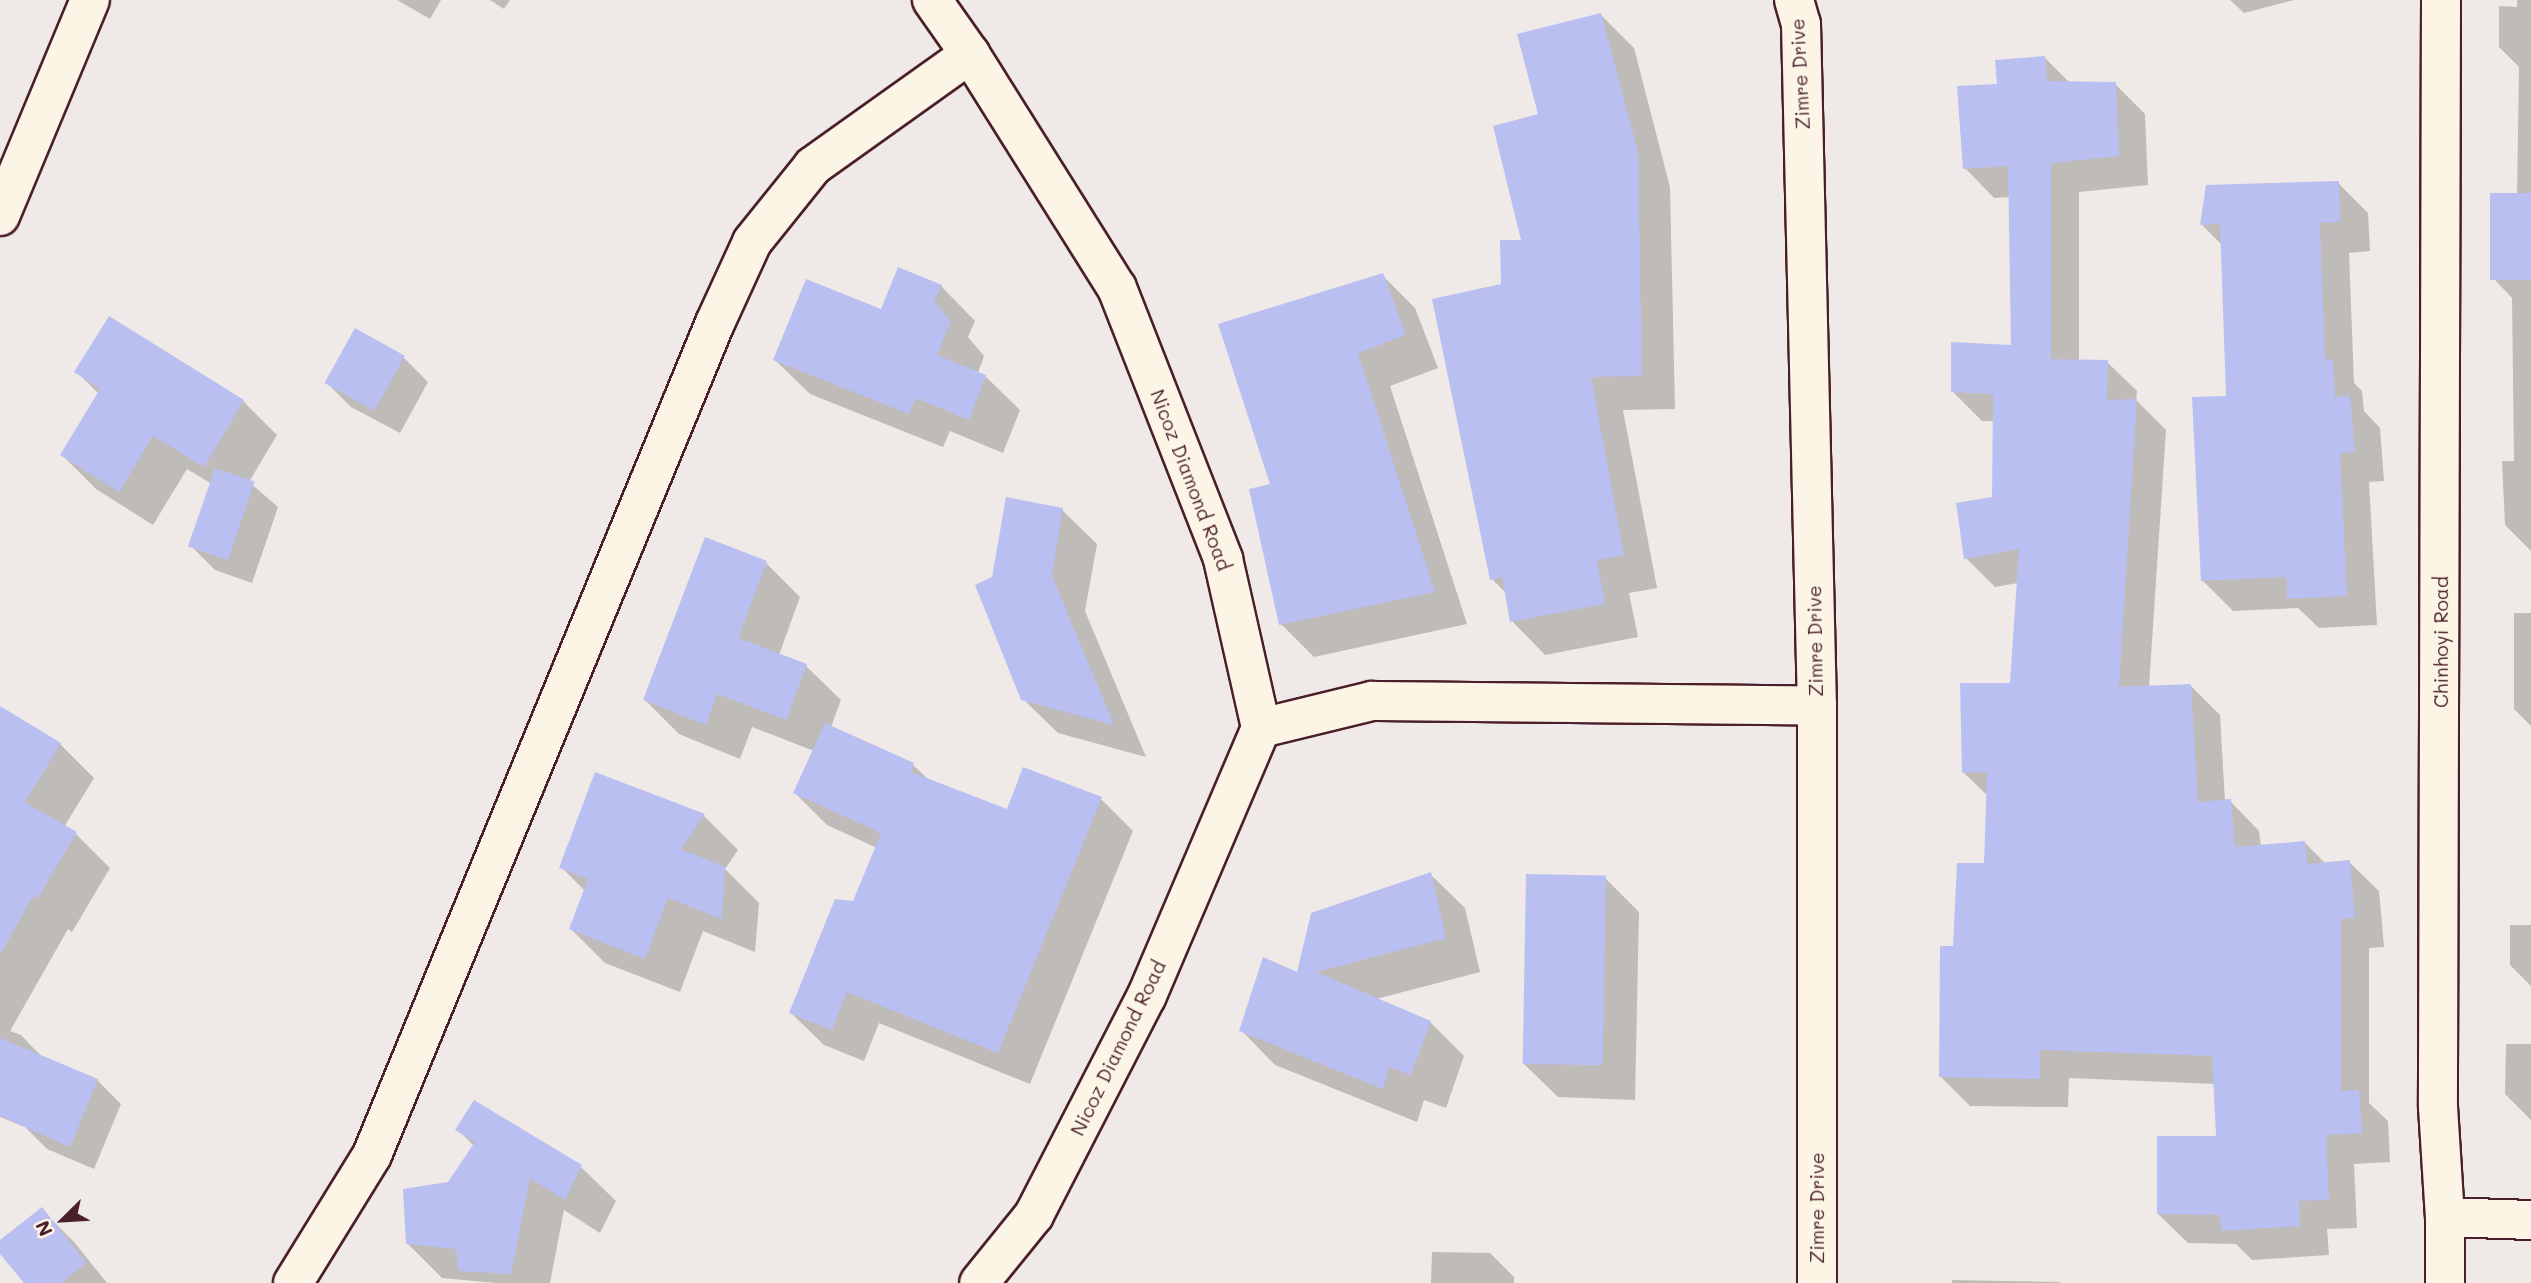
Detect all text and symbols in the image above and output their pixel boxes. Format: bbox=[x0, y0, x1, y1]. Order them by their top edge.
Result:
street label: Zimre Drive bbox=[1786, 18, 1814, 130]
street label: Nicoz Diamond Road bbox=[1146, 386, 1236, 574]
street label: Chinhoyi Road bbox=[2430, 576, 2452, 708]
street label: Zimre Drive bbox=[1803, 585, 1827, 697]
street label: Nicoz Diamond Road bbox=[1066, 957, 1170, 1139]
street label: Zimre Drive bbox=[1806, 1152, 1828, 1264]
north arrow bbox=[28, 1185, 98, 1255]
text: N bbox=[29, 1217, 58, 1240]

